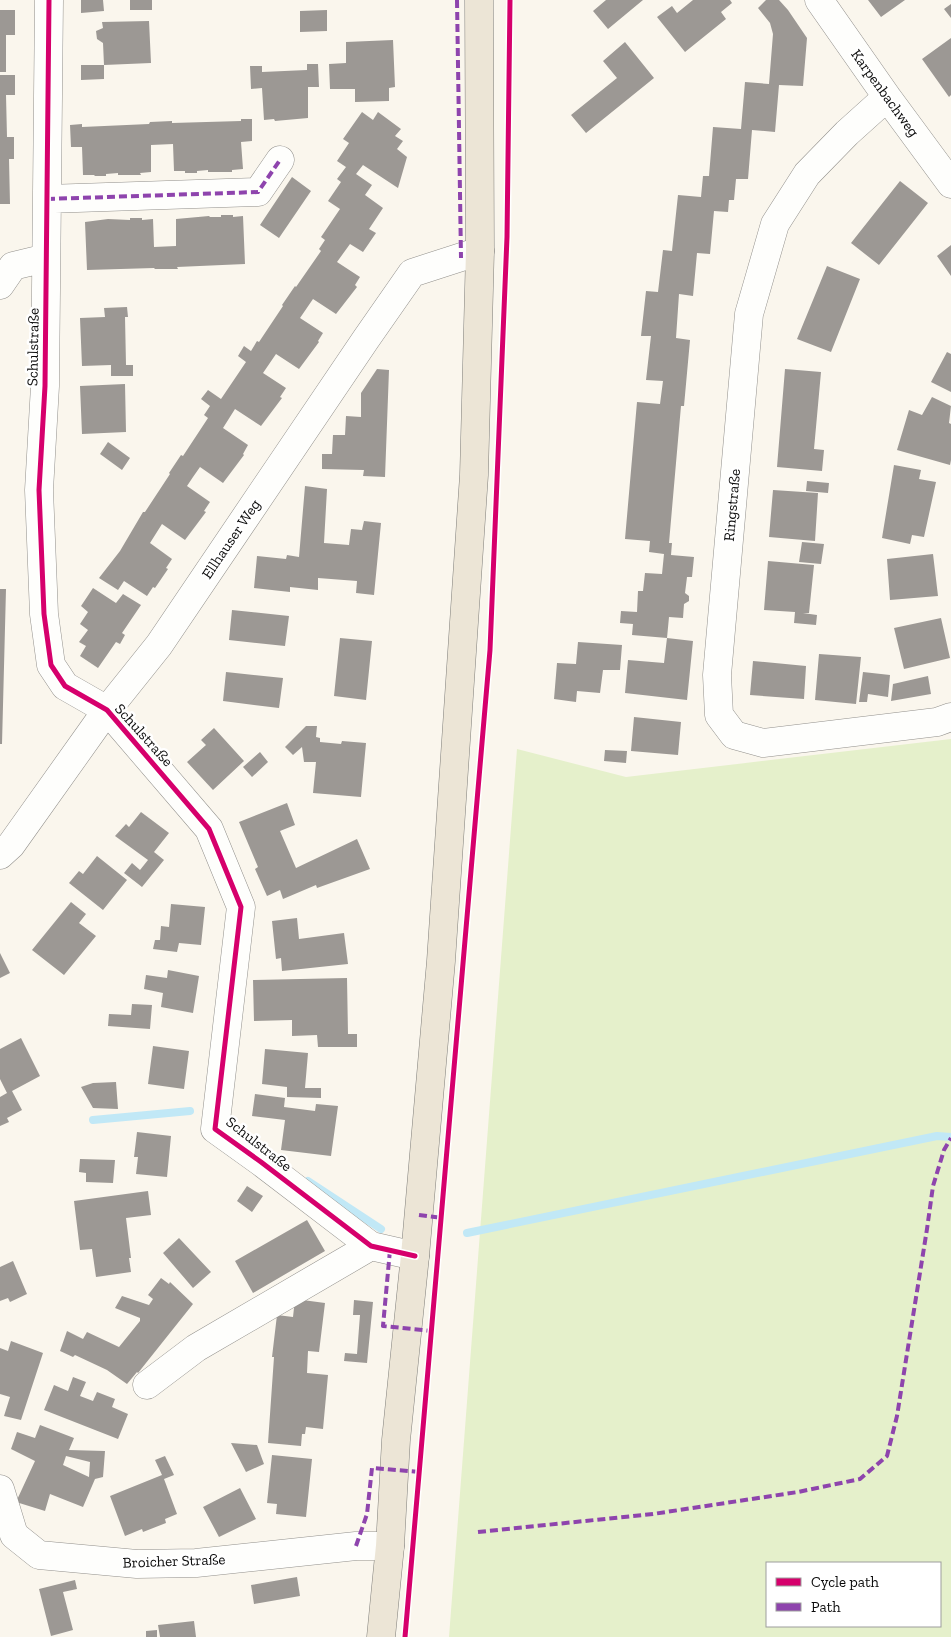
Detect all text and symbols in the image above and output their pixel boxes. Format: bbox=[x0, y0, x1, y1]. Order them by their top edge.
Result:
street label: Karpenbachweg bbox=[847, 46, 923, 140]
street label: Schulstraße bbox=[23, 308, 43, 386]
street label: Ringstraße bbox=[720, 468, 744, 542]
street label: Ellhauser Weg bbox=[198, 496, 264, 582]
street label: Schulstraße bbox=[111, 700, 177, 770]
street label: Schulstraße bbox=[223, 1113, 295, 1175]
street label: Broicher Straße bbox=[122, 1550, 226, 1572]
legend bbox=[766, 1562, 941, 1627]
text: Cycle path bbox=[811, 1573, 880, 1591]
text: Path bbox=[811, 1598, 841, 1616]

